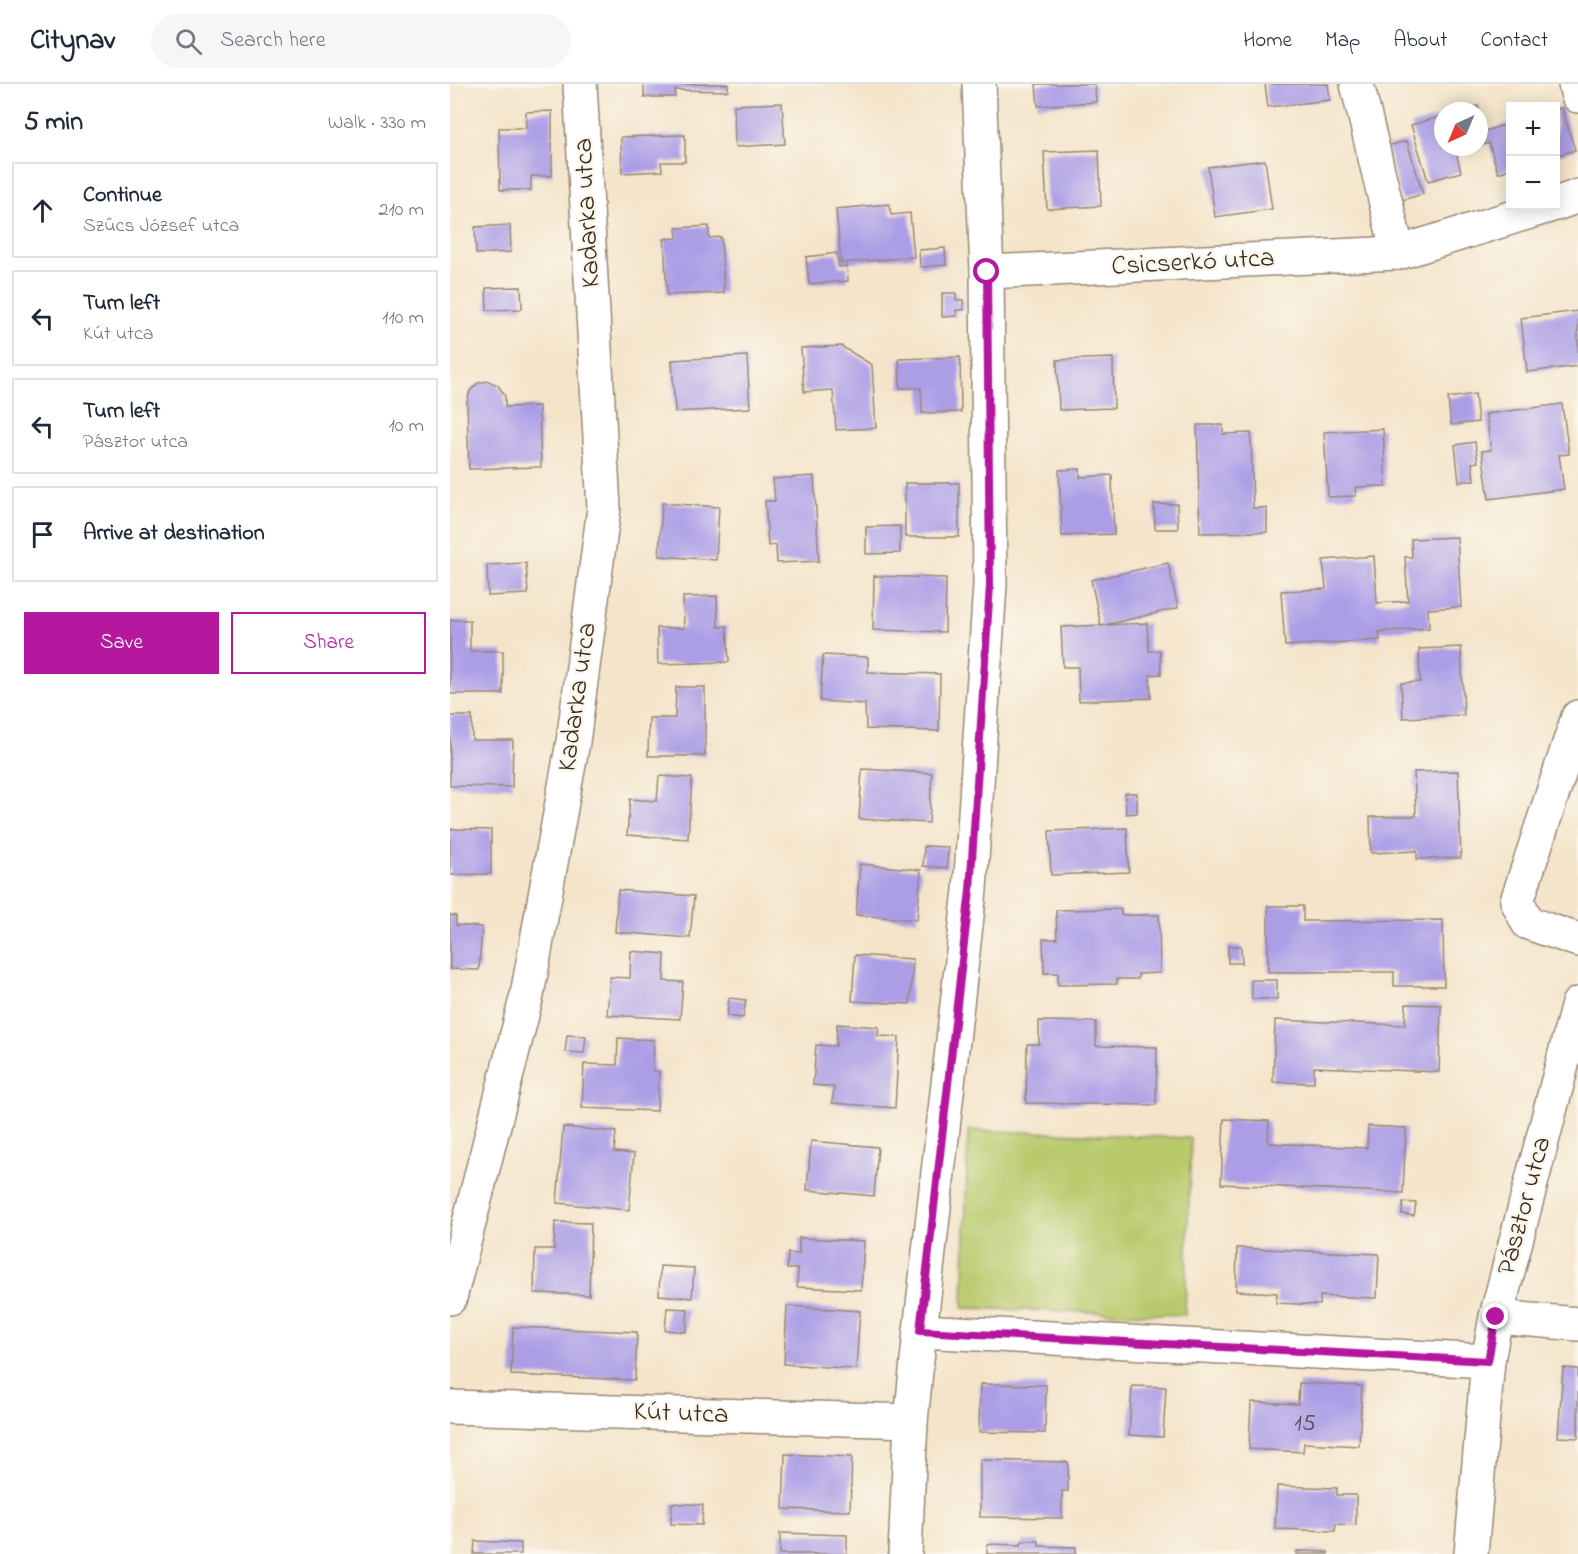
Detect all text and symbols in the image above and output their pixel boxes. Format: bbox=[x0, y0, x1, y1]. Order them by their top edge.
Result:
search box bbox=[151, 14, 571, 68]
text: Citynav bbox=[30, 21, 115, 62]
icon: search bbox=[172, 25, 205, 58]
text: Search here bbox=[220, 25, 326, 57]
text: Home bbox=[1243, 26, 1292, 56]
text: Map bbox=[1325, 26, 1360, 56]
text: About bbox=[1393, 26, 1447, 56]
text: Contact bbox=[1480, 26, 1548, 56]
north arrow bbox=[1434, 102, 1488, 156]
map controls bbox=[1506, 102, 1560, 210]
button: + bbox=[1506, 102, 1560, 156]
text: 5 min bbox=[24, 104, 83, 142]
text: Walk · 330 m bbox=[328, 109, 426, 138]
street label: Kadarka utca bbox=[565, 137, 611, 289]
button: − bbox=[1506, 156, 1560, 210]
text: Continue bbox=[83, 180, 162, 212]
icon: ahead bbox=[26, 194, 59, 227]
text: 210 m bbox=[379, 196, 424, 225]
text: Szűcs József utca bbox=[83, 212, 239, 241]
street label: Csicserkó utca bbox=[1110, 239, 1276, 287]
route start bbox=[973, 258, 999, 284]
text: Turn left bbox=[83, 288, 160, 320]
icon: left bbox=[26, 302, 59, 335]
text: 110 m bbox=[382, 304, 424, 333]
text: Kút utca bbox=[83, 320, 154, 349]
text: Turn left bbox=[83, 396, 160, 428]
icon: left bbox=[26, 410, 59, 443]
text: 10 m bbox=[388, 412, 424, 441]
text: Pásztor utca bbox=[83, 428, 188, 457]
icon: arrive bbox=[26, 518, 59, 551]
text: Arrive at destination bbox=[83, 518, 265, 550]
button: Save bbox=[24, 612, 219, 674]
button: Share bbox=[231, 612, 426, 674]
street label: Kadarka utca bbox=[548, 620, 608, 774]
street label: Pásztor utca bbox=[1488, 1132, 1562, 1280]
route end bbox=[1482, 1303, 1508, 1329]
street label: Kút utca bbox=[633, 1393, 729, 1435]
house number: 15 bbox=[1294, 1407, 1316, 1442]

